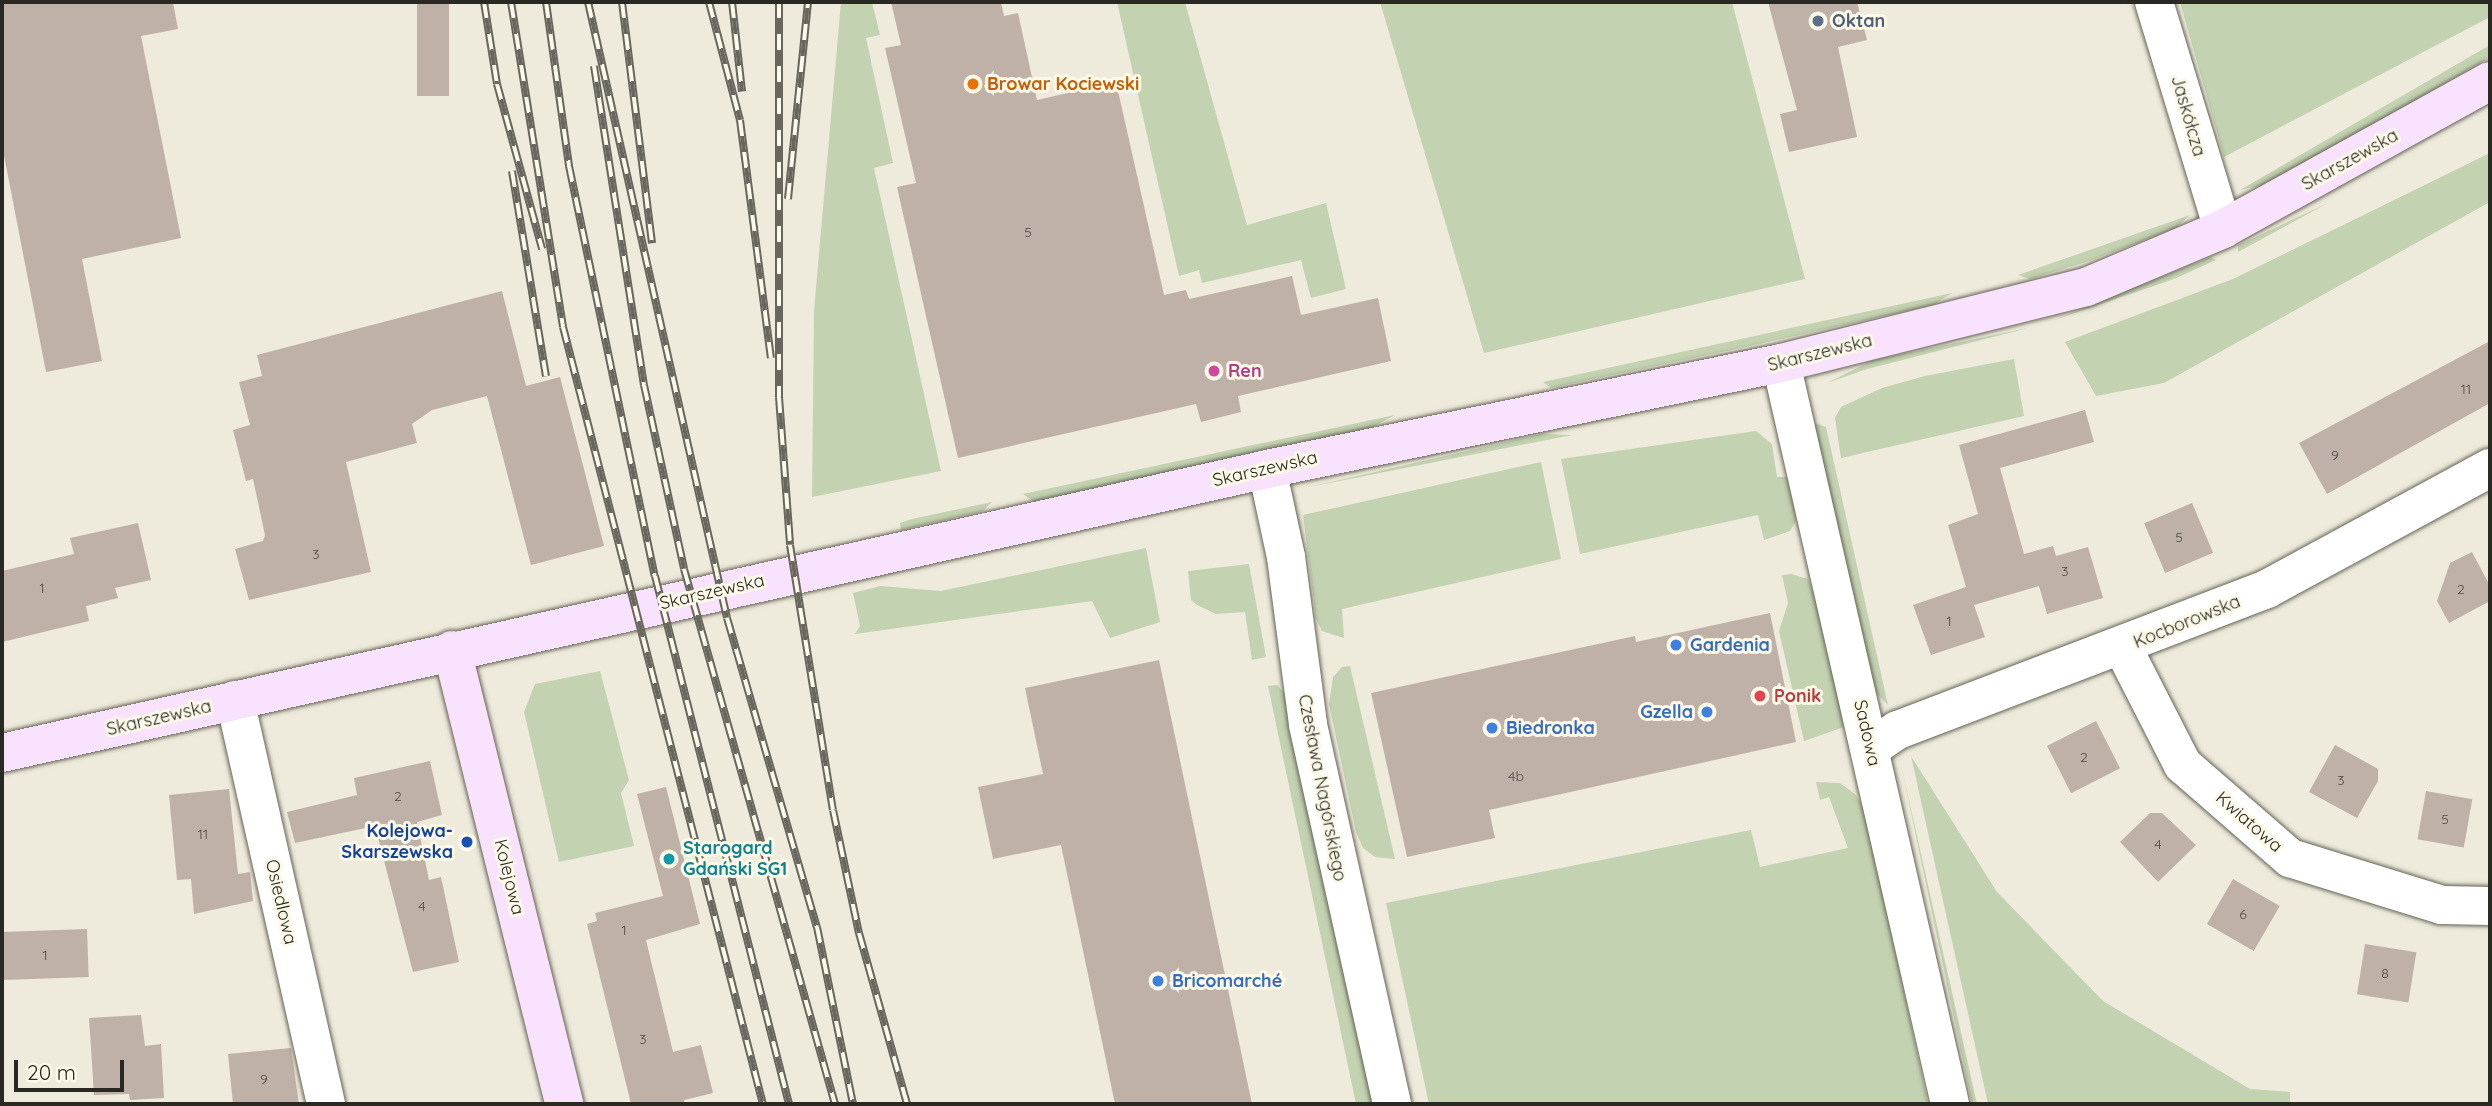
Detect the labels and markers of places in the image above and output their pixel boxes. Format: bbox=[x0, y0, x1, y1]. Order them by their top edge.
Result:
place label: Oktan bbox=[1832, 10, 1885, 32]
marker: Oktan bbox=[1810, 13, 1826, 29]
place label: Browar Kociewski bbox=[987, 73, 1139, 95]
marker: Browar Kociewski bbox=[965, 76, 981, 92]
place label: Ren bbox=[1228, 360, 1262, 382]
marker: Ren bbox=[1206, 363, 1222, 379]
place label: Gardenia bbox=[1690, 634, 1770, 656]
marker: Gardenia bbox=[1668, 637, 1684, 653]
place label: Ponik bbox=[1774, 685, 1821, 707]
marker: Ponik bbox=[1752, 688, 1768, 704]
place label: Gzella bbox=[1640, 701, 1693, 723]
marker: Gzella bbox=[1699, 704, 1715, 720]
place label: Biedronka bbox=[1506, 717, 1595, 739]
marker: Biedronka bbox=[1484, 720, 1500, 736]
place label: Kolejowa- Skarszewska bbox=[341, 821, 453, 864]
marker: Kolejowa- Skarszewska bbox=[459, 834, 475, 850]
place label: Starogard Gdański SG1 bbox=[683, 838, 787, 880]
marker: Starogard Gdański SG1 bbox=[661, 851, 677, 867]
place label: Bricomarché bbox=[1172, 970, 1282, 992]
marker: Bricomarché bbox=[1150, 973, 1166, 989]

